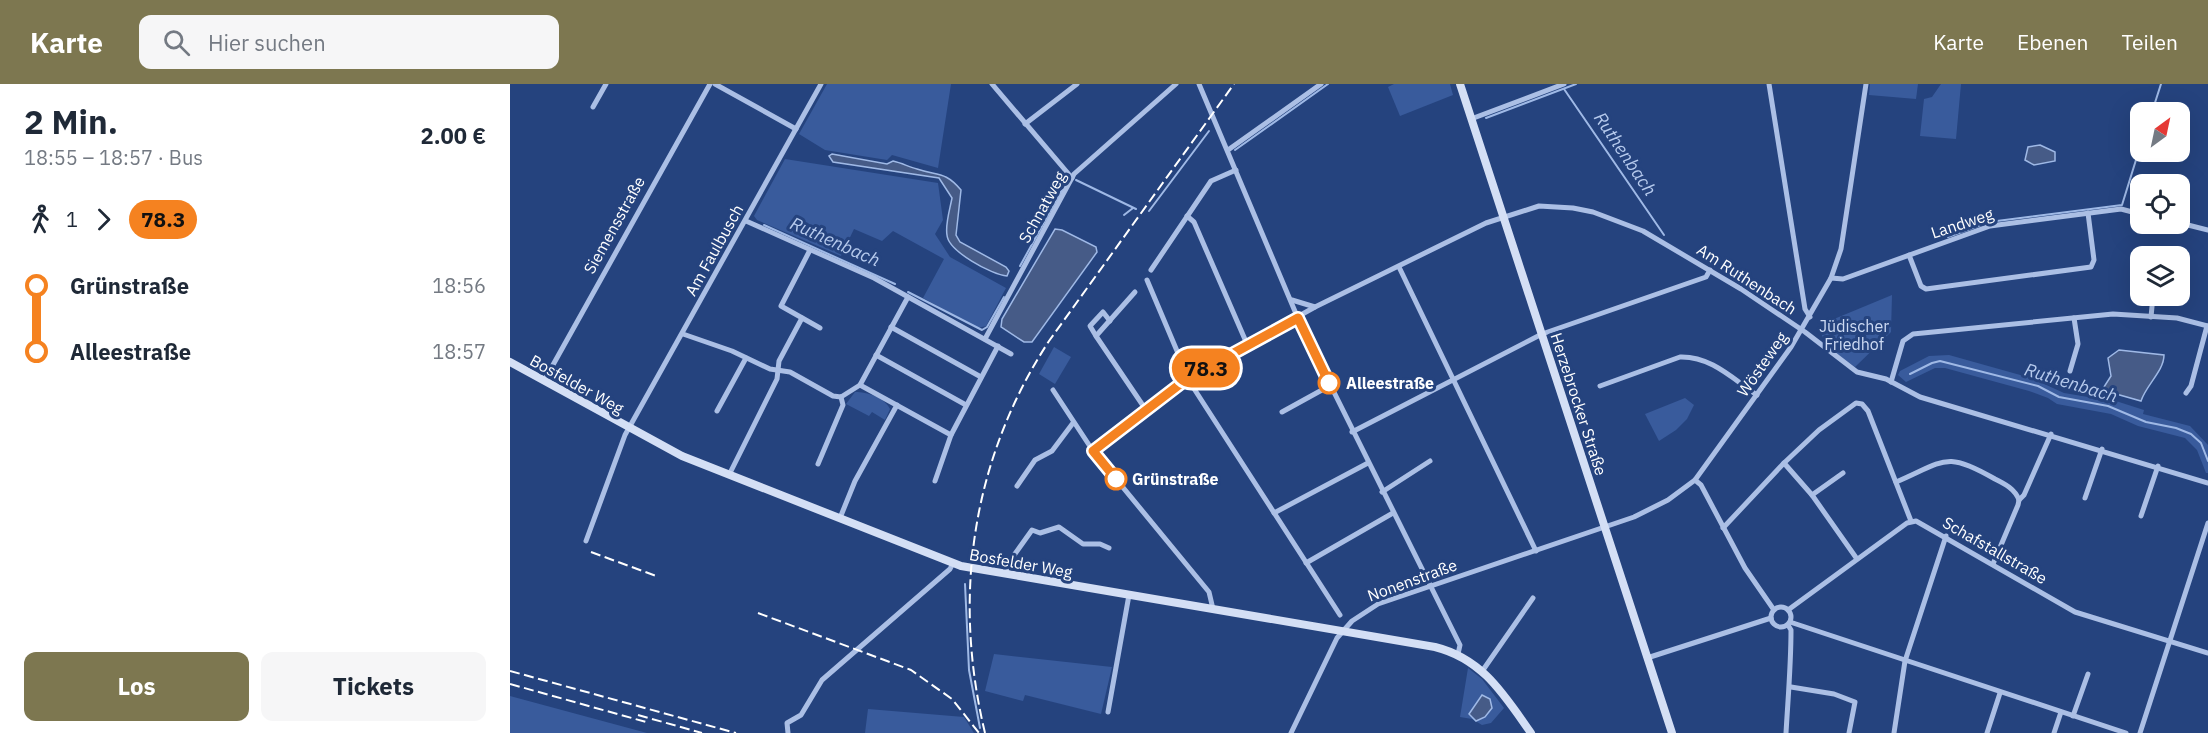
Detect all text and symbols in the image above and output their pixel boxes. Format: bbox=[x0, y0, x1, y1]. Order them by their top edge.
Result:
search box bbox=[139, 15, 559, 69]
text: Karte bbox=[30, 24, 103, 61]
icon: search bbox=[160, 26, 193, 59]
text: Hier suchen bbox=[208, 28, 326, 57]
text: Karte bbox=[1933, 28, 1984, 56]
text: Ebenen bbox=[2017, 28, 2088, 56]
text: Teilen bbox=[2121, 28, 2178, 56]
text: 2 Min. bbox=[24, 100, 118, 143]
north arrow bbox=[2130, 102, 2190, 162]
map controls bbox=[2130, 102, 2190, 306]
water label: Ruthenbach bbox=[1589, 107, 1662, 200]
text: 2.00 € bbox=[421, 121, 486, 150]
text: 18:55 – 18:57 · Bus bbox=[24, 144, 203, 171]
street label: Schnatweg bbox=[1014, 167, 1070, 246]
street label: Siemensstraße bbox=[579, 173, 649, 277]
button: locate bbox=[2130, 174, 2190, 234]
street label: Am Faulbusch bbox=[681, 201, 747, 299]
icon: walk bbox=[24, 203, 57, 236]
icon: forward bbox=[87, 203, 120, 236]
street label: Landweg bbox=[1928, 203, 1996, 242]
text: 78.3 bbox=[141, 205, 185, 233]
text: 1 bbox=[66, 206, 78, 233]
water label: Ruthenbach bbox=[787, 212, 884, 272]
street label: Am Ruthenbach bbox=[1693, 239, 1801, 319]
button: layers bbox=[2130, 246, 2190, 306]
text: Grünstraße bbox=[70, 271, 189, 300]
text: 18:56 bbox=[432, 272, 486, 299]
park label: Jüdischer Friedhof bbox=[1819, 316, 1889, 354]
street label: Wösteweg bbox=[1732, 327, 1792, 400]
street label: Herzebrocker Straße bbox=[1546, 330, 1612, 478]
text: Alleestraße bbox=[70, 337, 191, 366]
text: 18:57 bbox=[432, 338, 486, 365]
line badge: 78.3 bbox=[1164, 348, 1248, 388]
street label: Bosfelder Weg bbox=[527, 350, 628, 418]
text: 78.3 bbox=[1184, 354, 1228, 382]
water label: Ruthenbach bbox=[2022, 357, 2120, 408]
marker: Alleestraße bbox=[1318, 372, 1340, 394]
place label: Alleestraße bbox=[1346, 373, 1434, 393]
marker: Grünstraße bbox=[1105, 468, 1127, 490]
place label: Grünstraße bbox=[1132, 469, 1219, 489]
street label: Schafstallstraße bbox=[1939, 512, 2051, 588]
street label: Bosfelder Weg bbox=[968, 544, 1075, 582]
street label: Nonenstraße bbox=[1364, 554, 1460, 605]
button: Los bbox=[24, 652, 249, 721]
button: Tickets bbox=[261, 652, 486, 721]

